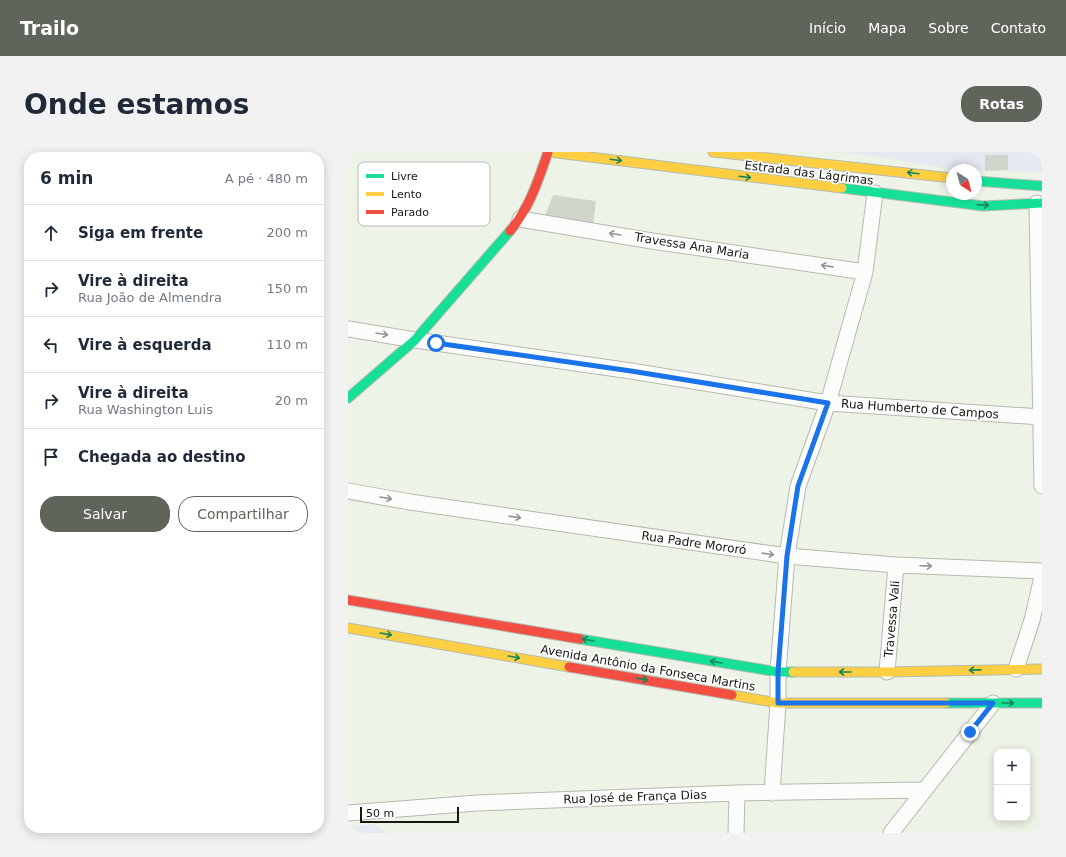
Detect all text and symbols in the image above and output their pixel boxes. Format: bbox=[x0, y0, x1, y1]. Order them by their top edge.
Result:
text: Trailo bbox=[20, 17, 79, 39]
text: Início bbox=[809, 20, 846, 36]
text: Mapa bbox=[868, 20, 906, 36]
text: Sobre bbox=[928, 20, 969, 36]
text: Contato bbox=[991, 20, 1046, 36]
button: Rotas bbox=[961, 86, 1042, 122]
text: Onde estamos bbox=[24, 88, 250, 121]
one-way arrow bbox=[609, 157, 622, 164]
street label: Estrada das Lágrimas bbox=[744, 158, 874, 188]
legend bbox=[358, 162, 490, 226]
north arrow bbox=[946, 164, 982, 200]
text: 6 min bbox=[40, 168, 93, 188]
one-way arrow bbox=[907, 169, 920, 177]
text: Livre bbox=[391, 170, 418, 183]
text: A pé · 480 m bbox=[225, 171, 308, 186]
one-way arrow bbox=[738, 173, 751, 180]
text: Lento bbox=[391, 188, 422, 201]
one-way arrow bbox=[976, 201, 989, 209]
text: Parado bbox=[391, 206, 429, 219]
icon: ahead bbox=[40, 222, 62, 244]
text: Siga em frente bbox=[78, 224, 203, 242]
text: 200 m bbox=[266, 225, 308, 240]
one-way arrow bbox=[609, 230, 622, 238]
street label: Travessa Ana Maria bbox=[632, 230, 751, 262]
one-way arrow bbox=[821, 262, 834, 270]
text: Vire à direita bbox=[78, 272, 189, 290]
icon: right bbox=[40, 278, 62, 300]
text: 150 m bbox=[266, 281, 308, 296]
text: Rua João de Almendra bbox=[78, 290, 222, 305]
one-way arrow bbox=[375, 330, 388, 338]
icon: left bbox=[40, 334, 62, 356]
route start bbox=[427, 334, 445, 352]
text: Vire à esquerda bbox=[78, 336, 212, 354]
text: 110 m bbox=[266, 337, 308, 352]
text: Vire à direita bbox=[78, 384, 189, 402]
icon: right bbox=[40, 390, 62, 412]
text: 20 m bbox=[275, 393, 308, 408]
street label: Rua Humberto de Campos bbox=[841, 397, 999, 421]
text: Rua Washington Luis bbox=[78, 402, 213, 417]
icon: arrive bbox=[40, 446, 62, 468]
text: Chegada ao destino bbox=[78, 448, 246, 466]
one-way arrow bbox=[379, 494, 392, 502]
button: Salvar bbox=[40, 496, 170, 532]
button: Compartilhar bbox=[178, 496, 308, 532]
one-way arrow bbox=[508, 513, 521, 521]
street label: Rua Padre Mororó bbox=[641, 529, 747, 557]
one-way arrow bbox=[761, 550, 774, 558]
one-way arrow bbox=[919, 563, 932, 570]
street label: Travessa Vali bbox=[882, 580, 902, 659]
one-way arrow bbox=[380, 631, 393, 639]
one-way arrow bbox=[582, 636, 595, 644]
street label: Avenida Antônio da Fonseca Martins bbox=[540, 642, 756, 694]
one-way arrow bbox=[508, 653, 521, 661]
one-way arrow bbox=[710, 658, 723, 666]
one-way arrow bbox=[969, 666, 982, 674]
one-way arrow bbox=[839, 668, 852, 676]
one-way arrow bbox=[636, 676, 649, 684]
one-way arrow bbox=[1001, 699, 1014, 707]
route end bbox=[961, 723, 979, 741]
map controls bbox=[994, 749, 1030, 821]
button: + bbox=[994, 749, 1030, 785]
button: − bbox=[994, 785, 1030, 821]
street label: Rua José de França Dias bbox=[563, 787, 707, 807]
scale bar bbox=[360, 805, 459, 824]
text: 50 m bbox=[366, 807, 394, 820]

